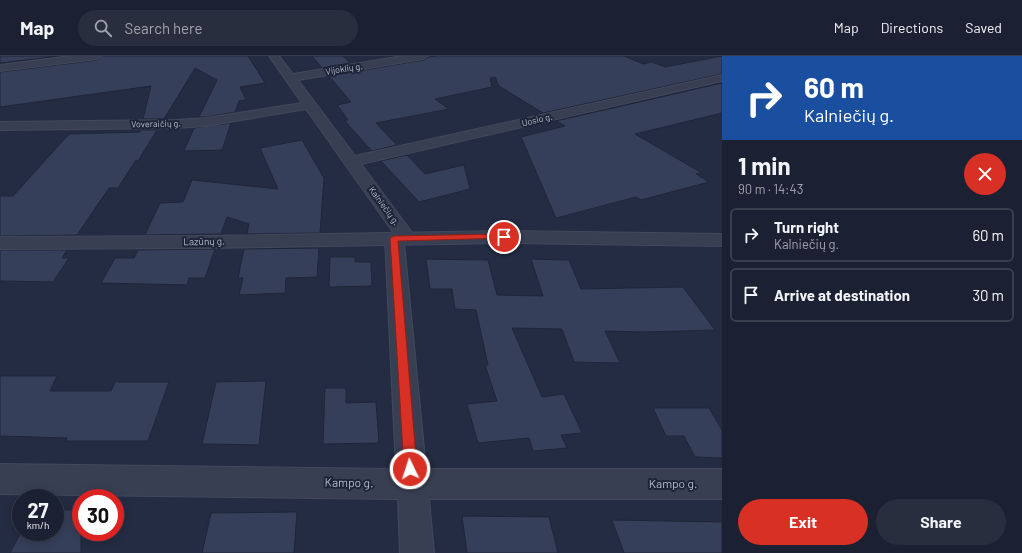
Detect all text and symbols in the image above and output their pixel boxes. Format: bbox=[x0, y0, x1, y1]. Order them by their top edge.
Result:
search box bbox=[78, 10, 358, 46]
text: Map bbox=[20, 16, 54, 39]
icon: search bbox=[92, 17, 114, 39]
text: Search here bbox=[124, 19, 202, 37]
text: Map bbox=[834, 19, 859, 36]
text: Directions bbox=[881, 19, 943, 36]
text: Saved bbox=[965, 19, 1002, 36]
street label: Vijoklių g. bbox=[325, 60, 363, 77]
text: 60 m bbox=[804, 70, 864, 104]
icon: right bbox=[738, 72, 790, 124]
text: Kalniečių g. bbox=[804, 104, 894, 126]
street label: Uosio g. bbox=[520, 111, 553, 128]
street label: Voveraičių g. bbox=[131, 118, 181, 129]
text: 1 min bbox=[738, 151, 791, 180]
button: close bbox=[964, 153, 1006, 195]
text: 90 m · 14:43 bbox=[738, 181, 803, 197]
street label: Kalniečių g. bbox=[367, 184, 402, 227]
text: Turn right bbox=[774, 218, 839, 236]
pin bbox=[487, 220, 521, 254]
icon: right bbox=[740, 224, 762, 246]
icon: arrive bbox=[493, 226, 515, 248]
text: 60 m bbox=[972, 226, 1004, 244]
street label: Lazūnų g. bbox=[183, 235, 225, 247]
text: Kalniečių g. bbox=[774, 236, 839, 252]
icon: arrive bbox=[740, 284, 762, 306]
text: Arrive at destination bbox=[774, 286, 910, 304]
text: 30 m bbox=[972, 286, 1004, 304]
position arrow bbox=[389, 448, 431, 490]
street label: Kampo g. bbox=[325, 475, 373, 489]
street label: Kampo g. bbox=[649, 476, 697, 490]
speed limit sign: 30 bbox=[72, 489, 124, 541]
text: 27 bbox=[27, 498, 49, 522]
button: Exit bbox=[738, 499, 868, 545]
button: Share bbox=[876, 499, 1006, 545]
text: km/h bbox=[27, 519, 49, 531]

